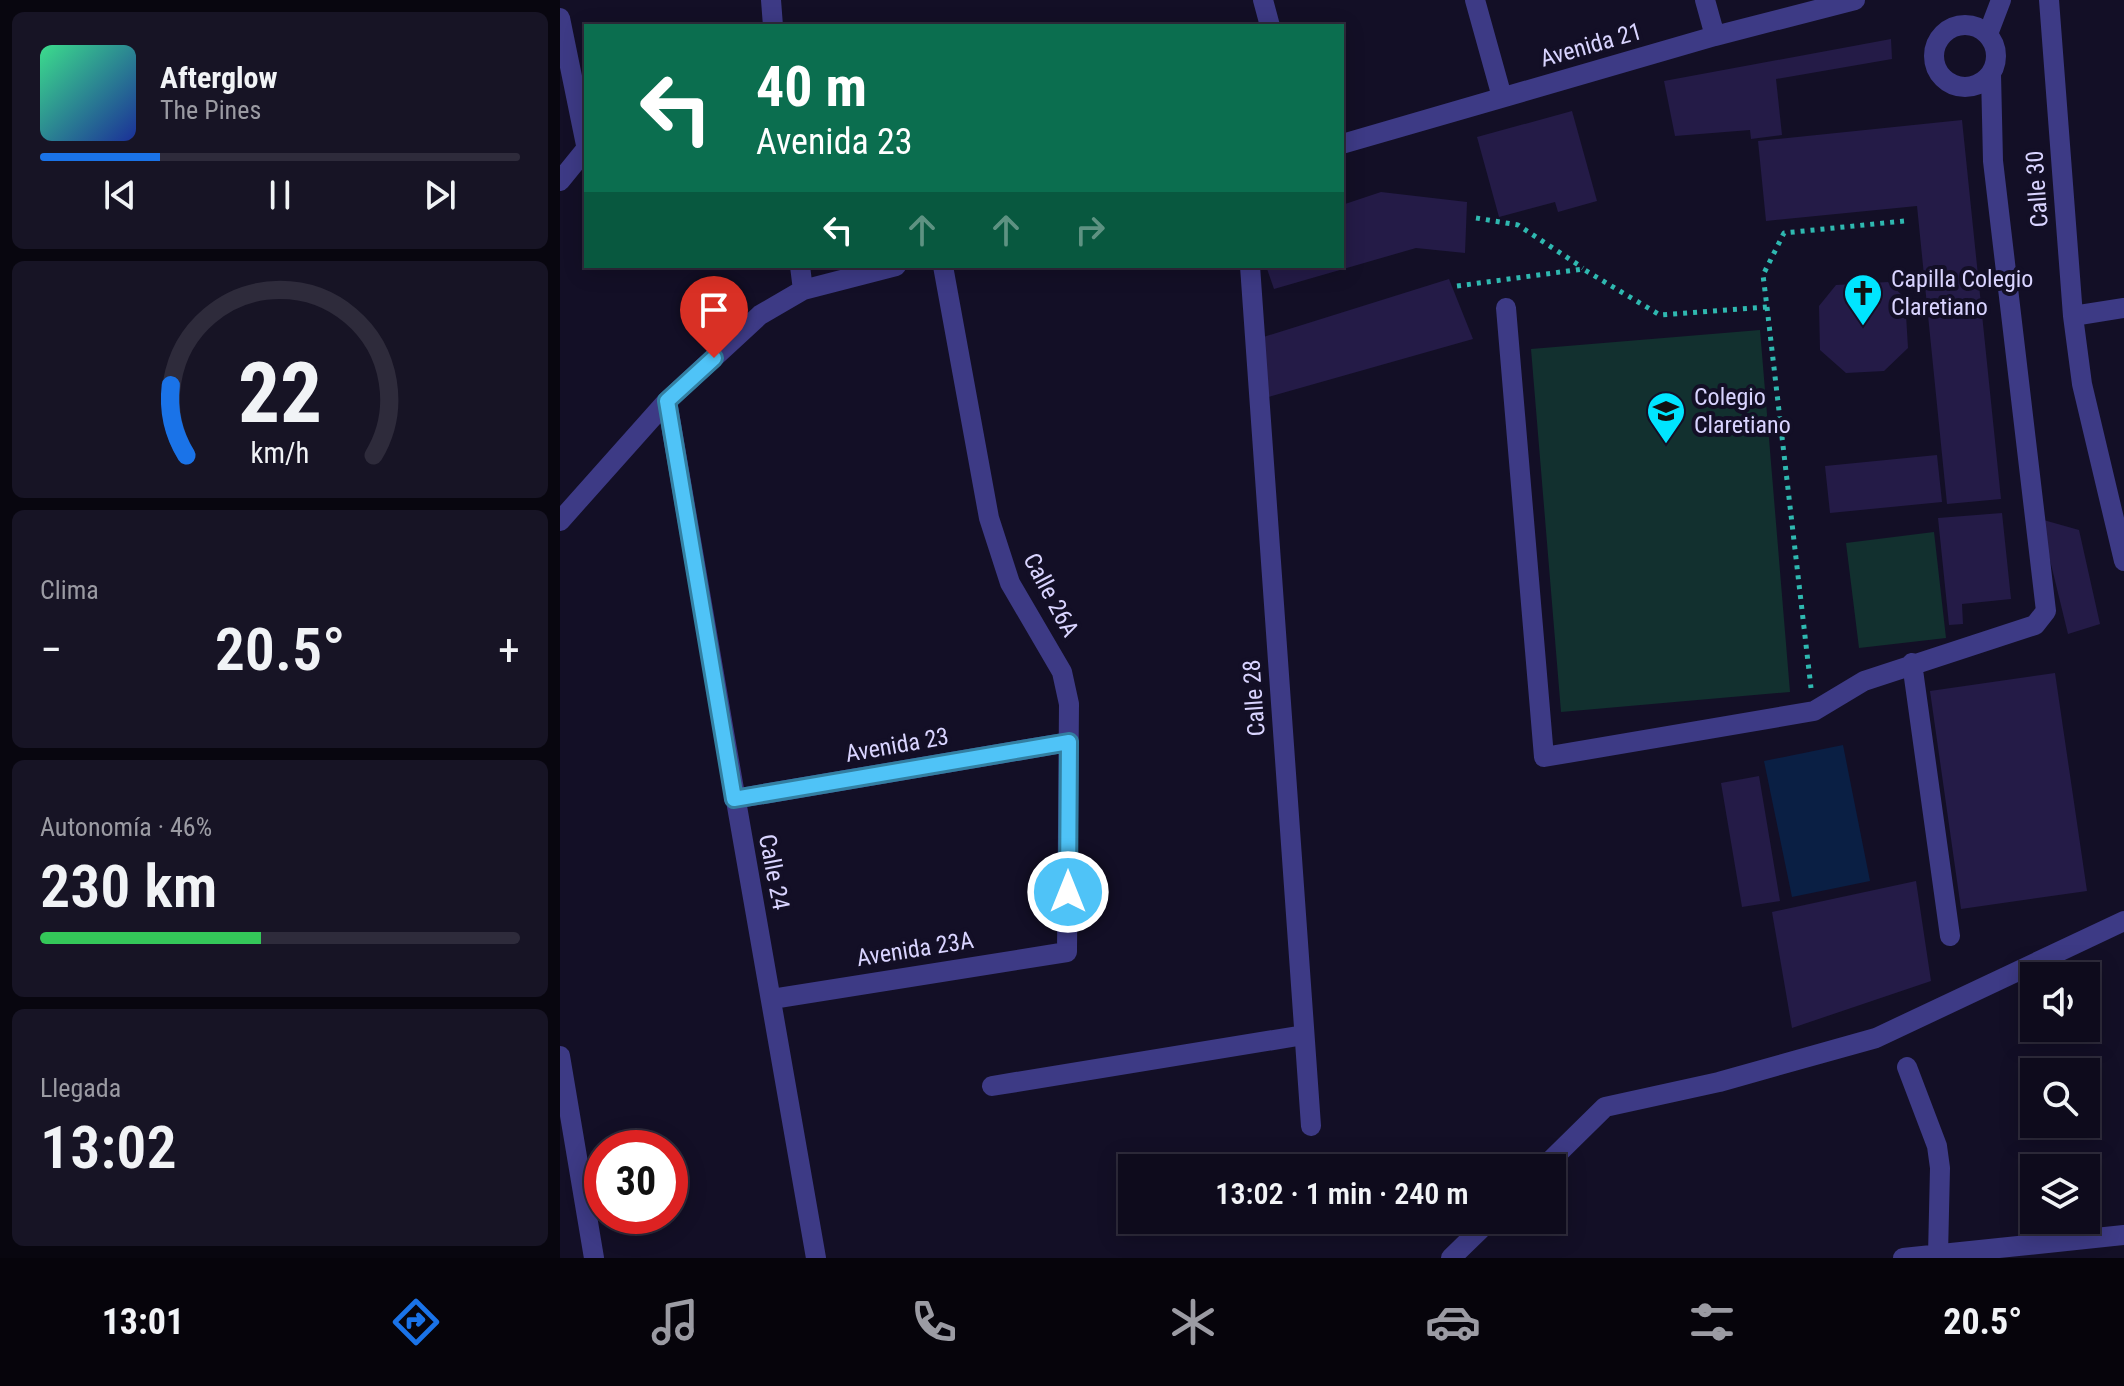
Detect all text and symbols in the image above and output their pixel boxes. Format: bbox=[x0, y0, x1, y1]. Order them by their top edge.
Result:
street label: Avenida 21 bbox=[1537, 17, 1645, 73]
text: 40 m bbox=[756, 54, 867, 120]
icon: left bbox=[624, 56, 728, 160]
text: Afterglow bbox=[160, 60, 278, 95]
text: The Pines bbox=[160, 95, 261, 125]
text: Avenida 23 bbox=[756, 121, 913, 163]
street label: Calle 30 bbox=[2020, 150, 2054, 228]
icon: previous bbox=[98, 173, 142, 217]
icon: pause bbox=[258, 173, 302, 217]
icon: next bbox=[418, 173, 462, 217]
icon: left bbox=[816, 208, 860, 252]
icon: ahead bbox=[900, 208, 944, 252]
icon: ahead bbox=[984, 208, 1028, 252]
icon: right bbox=[1068, 208, 1112, 252]
place label: Capilla Colegio Claretiano bbox=[1891, 265, 2033, 321]
church icon: Capilla Colegio Claretiano bbox=[1842, 272, 1884, 327]
pin bbox=[680, 276, 748, 358]
icon: arrive bbox=[692, 288, 736, 332]
text: 22 bbox=[238, 344, 322, 441]
place label: Colegio Claretiano bbox=[1694, 383, 1791, 439]
school or university icon: Colegio Claretiano bbox=[1645, 390, 1687, 445]
text: km/h bbox=[251, 436, 309, 470]
street label: Calle 26A bbox=[1017, 549, 1085, 642]
text: Clima bbox=[40, 575, 99, 605]
text: 20.5° bbox=[215, 614, 345, 685]
text: − bbox=[40, 624, 62, 676]
text: + bbox=[498, 624, 520, 676]
street label: Calle 28 bbox=[1237, 659, 1271, 737]
street label: Avenida 23 bbox=[843, 722, 951, 768]
text: Autonomía · 46% bbox=[40, 812, 212, 842]
street label: Calle 24 bbox=[753, 832, 795, 912]
position arrow bbox=[1026, 850, 1110, 934]
text: 230 km bbox=[40, 851, 217, 922]
street label: Avenida 23A bbox=[854, 926, 976, 972]
map controls bbox=[2020, 962, 2100, 1234]
button: sound bbox=[2020, 962, 2100, 1042]
button: search bbox=[2020, 1058, 2100, 1138]
text: Llegada bbox=[40, 1073, 121, 1103]
text: 13:02 bbox=[40, 1112, 177, 1183]
speed limit sign: 30 bbox=[584, 1130, 688, 1234]
button: layers bbox=[2020, 1154, 2100, 1234]
text: 13:02 · 1 min · 240 m bbox=[1215, 1176, 1469, 1211]
icon: directions bbox=[388, 1294, 444, 1350]
icon: music bbox=[647, 1294, 703, 1350]
icon: phone bbox=[906, 1294, 962, 1350]
icon: climate bbox=[1165, 1294, 1221, 1350]
icon: car bbox=[1425, 1294, 1481, 1350]
icon: filters bbox=[1684, 1294, 1740, 1350]
text: 13:01 bbox=[102, 1301, 184, 1343]
text: 20.5° bbox=[1943, 1301, 2022, 1343]

